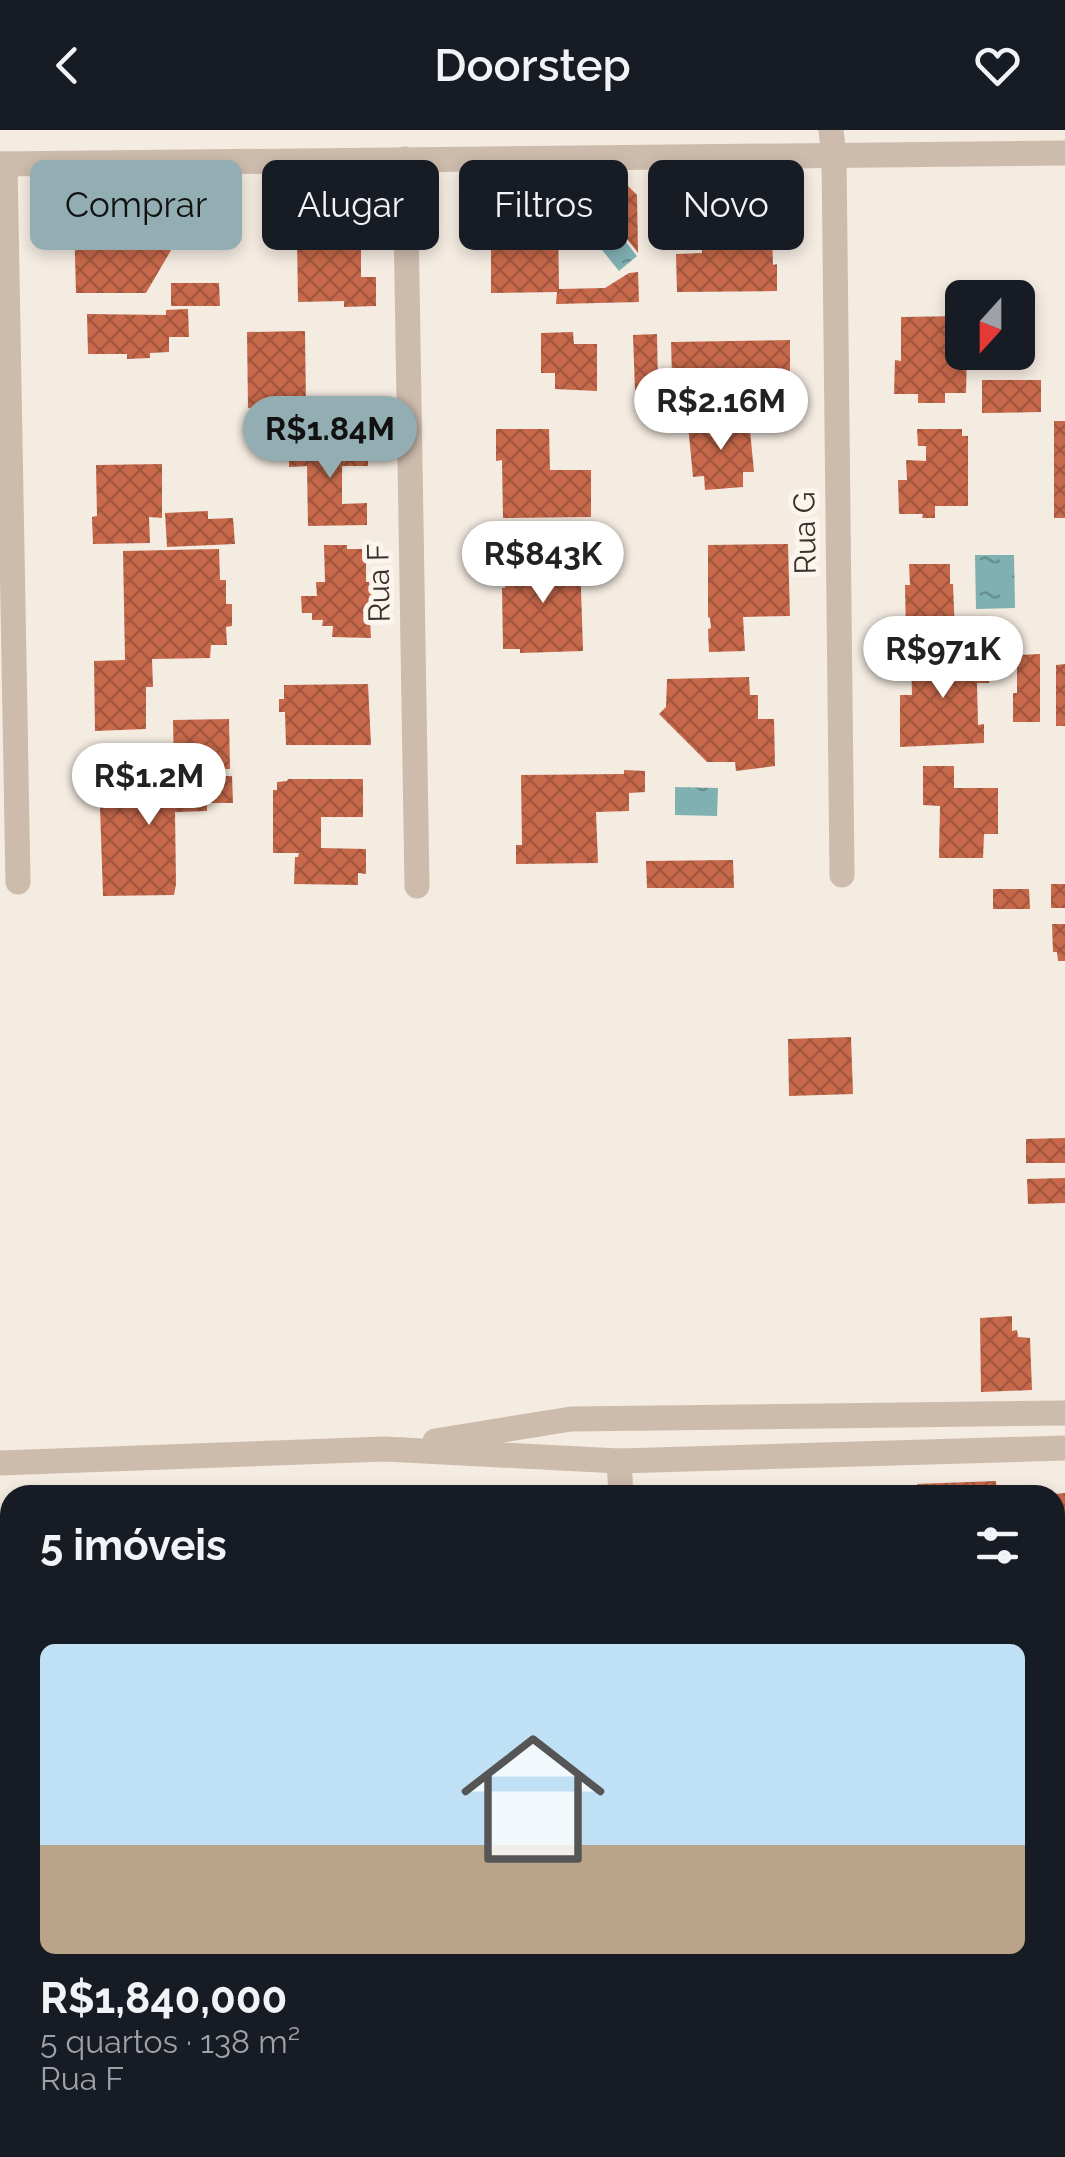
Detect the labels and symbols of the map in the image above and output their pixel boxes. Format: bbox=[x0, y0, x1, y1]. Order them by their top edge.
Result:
north arrow bbox=[945, 280, 1035, 370]
pin: R$2.16M bbox=[629, 368, 813, 453]
pin: R$1.84M bbox=[238, 396, 422, 481]
street label: Rua G bbox=[786, 491, 823, 575]
pin: R$843K bbox=[462, 521, 624, 606]
street label: Rua F bbox=[360, 543, 397, 623]
pin: R$971K bbox=[862, 616, 1024, 701]
pin: R$1.2M bbox=[68, 743, 230, 828]

